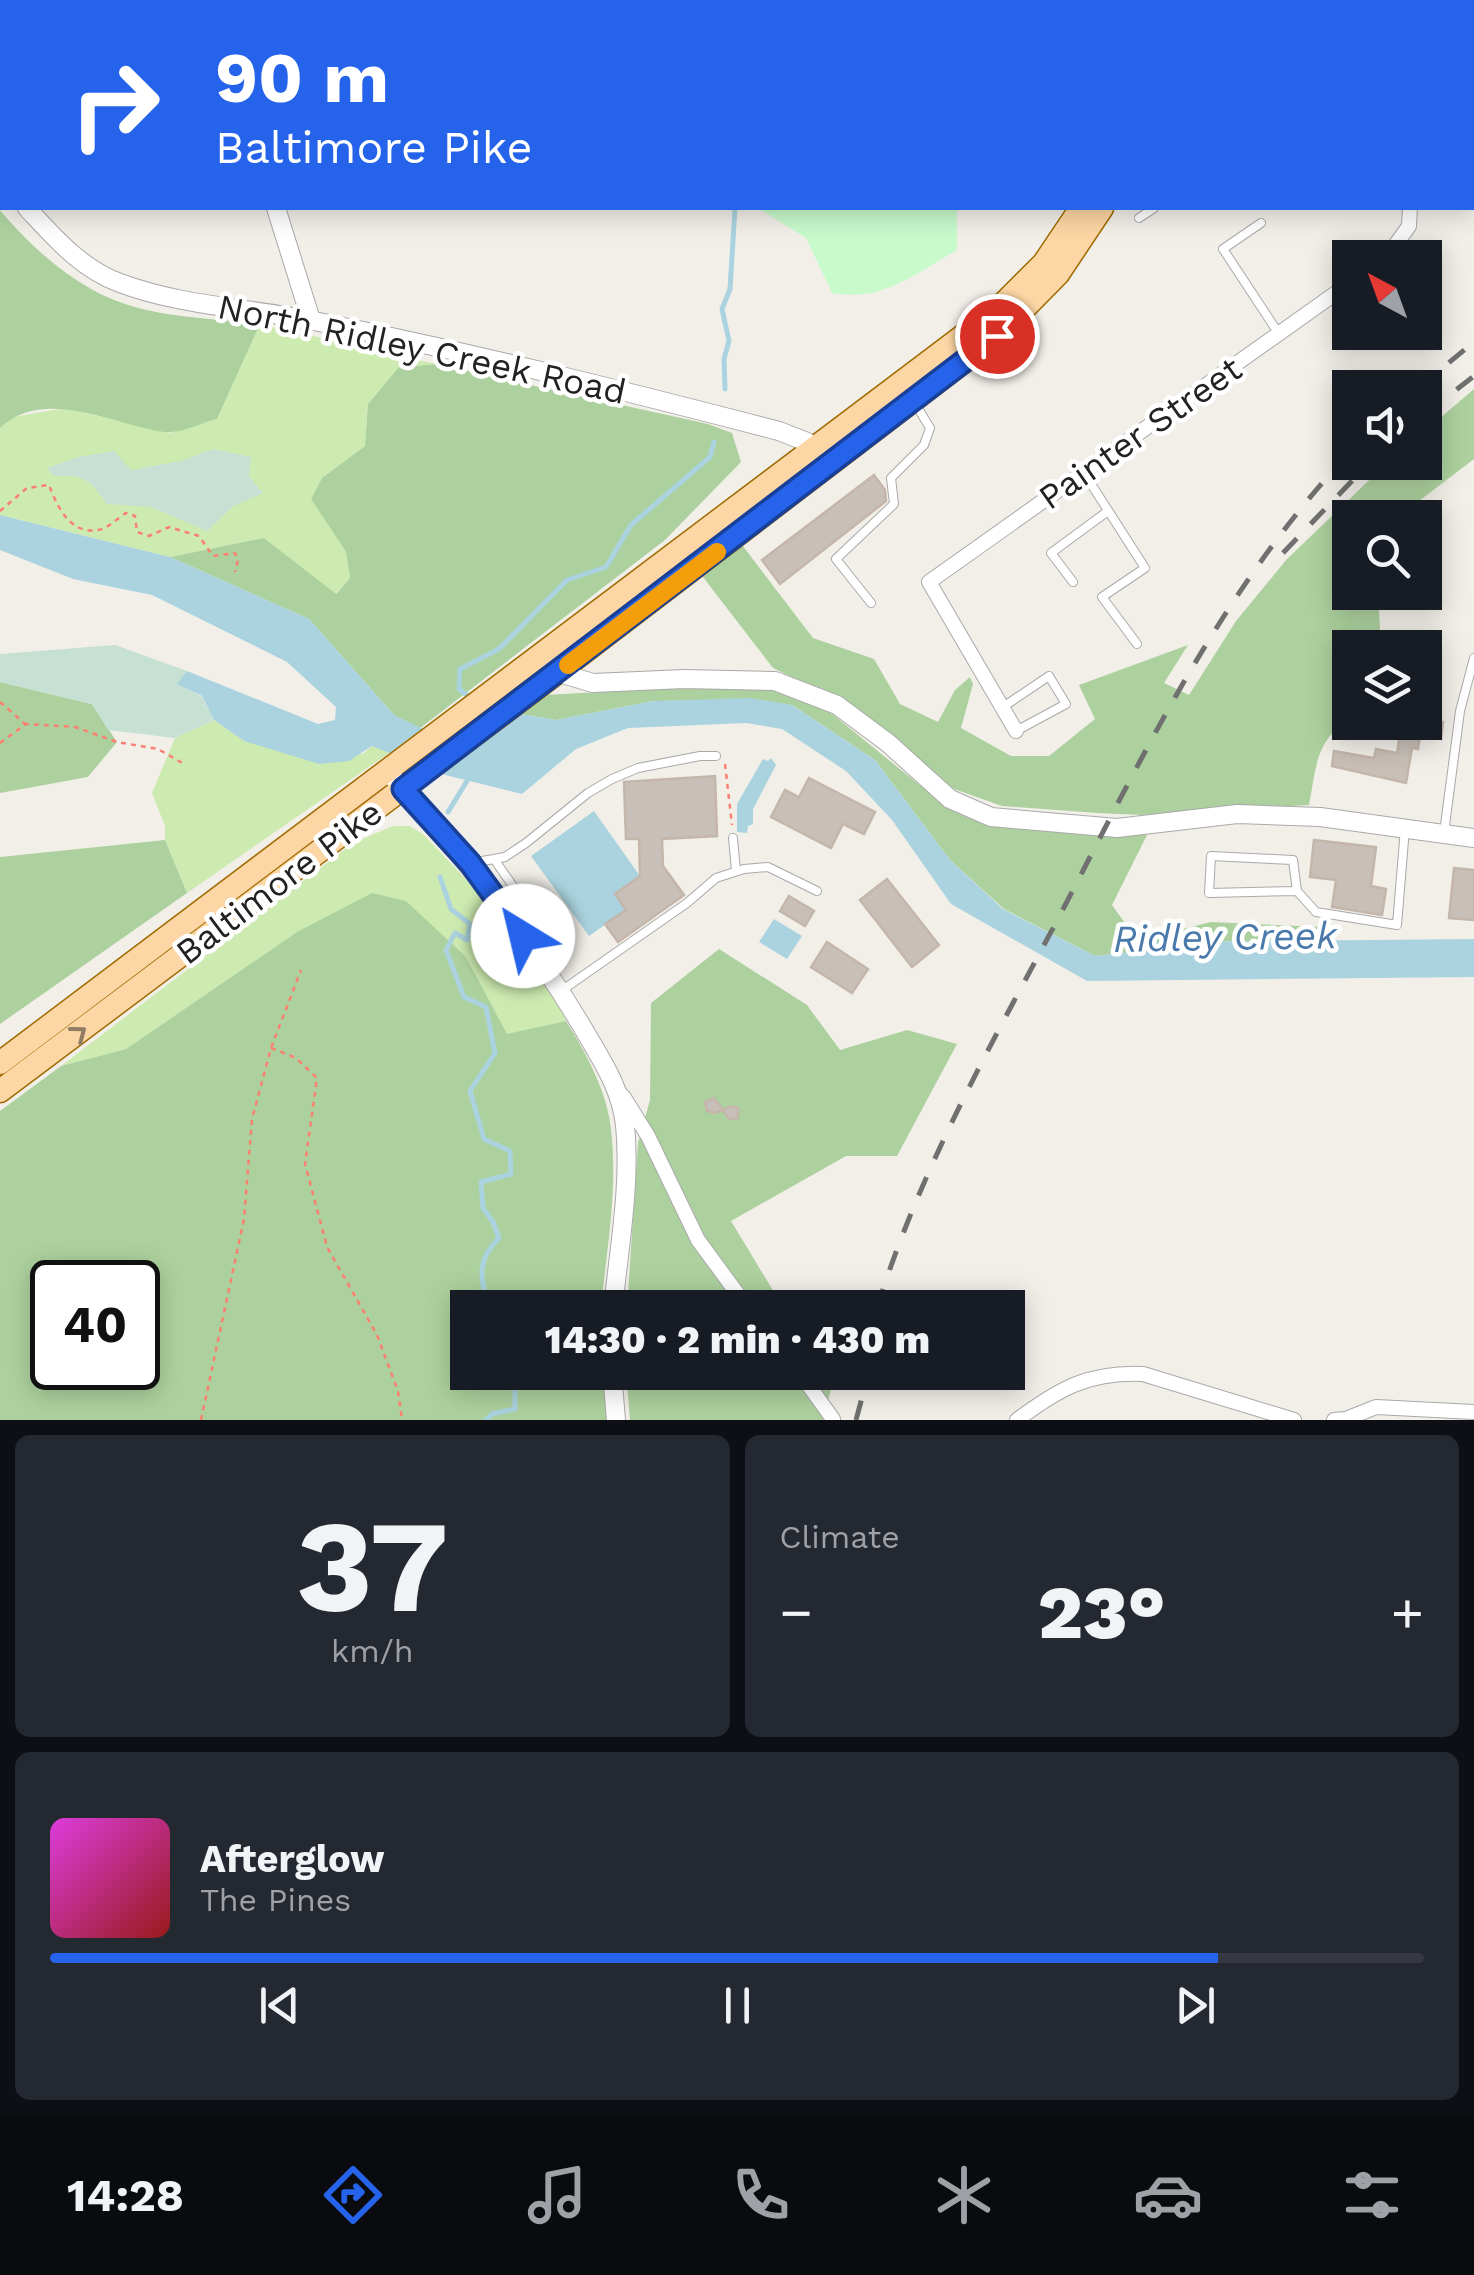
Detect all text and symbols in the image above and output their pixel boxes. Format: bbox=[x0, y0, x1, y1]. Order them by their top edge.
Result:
text: 90 m bbox=[215, 37, 389, 119]
icon: right bbox=[50, 40, 180, 170]
text: Baltimore Pike bbox=[215, 121, 532, 174]
north arrow bbox=[1332, 240, 1442, 350]
map controls bbox=[1332, 240, 1442, 740]
street label: North Ridley Creek Road bbox=[214, 285, 630, 413]
pin bbox=[955, 294, 1040, 379]
icon: arrive bbox=[970, 309, 1025, 364]
street label: Painter Street bbox=[1031, 347, 1250, 518]
button: sound bbox=[1332, 370, 1442, 480]
button: search bbox=[1332, 500, 1442, 610]
button: layers bbox=[1332, 630, 1442, 740]
street label: Baltimore Pike bbox=[168, 791, 390, 973]
position arrow bbox=[471, 884, 575, 988]
water label: Ridley Creek bbox=[1113, 913, 1339, 961]
one-way arrow bbox=[68, 1028, 86, 1045]
speed limit sign: 40 bbox=[30, 1260, 160, 1390]
text: 14:30 · 2 min · 430 m bbox=[545, 1318, 930, 1362]
text: 37 bbox=[296, 1490, 449, 1643]
text: Climate bbox=[780, 1518, 900, 1556]
text: 23° bbox=[1038, 1568, 1166, 1656]
text: − bbox=[780, 1580, 813, 1644]
text: + bbox=[1391, 1580, 1424, 1644]
text: km/h bbox=[331, 1632, 413, 1670]
text: Afterglow bbox=[200, 1837, 385, 1881]
text: The Pines bbox=[200, 1881, 351, 1919]
icon: previous bbox=[252, 1978, 307, 2033]
icon: pause bbox=[710, 1978, 765, 2033]
icon: next bbox=[1168, 1978, 1223, 2033]
icon: directions bbox=[318, 2160, 388, 2230]
icon: music bbox=[522, 2160, 592, 2230]
icon: phone bbox=[726, 2160, 796, 2230]
icon: climate bbox=[929, 2160, 999, 2230]
icon: car bbox=[1133, 2160, 1203, 2230]
icon: filters bbox=[1337, 2160, 1407, 2230]
text: 14:28 bbox=[67, 2169, 184, 2222]

